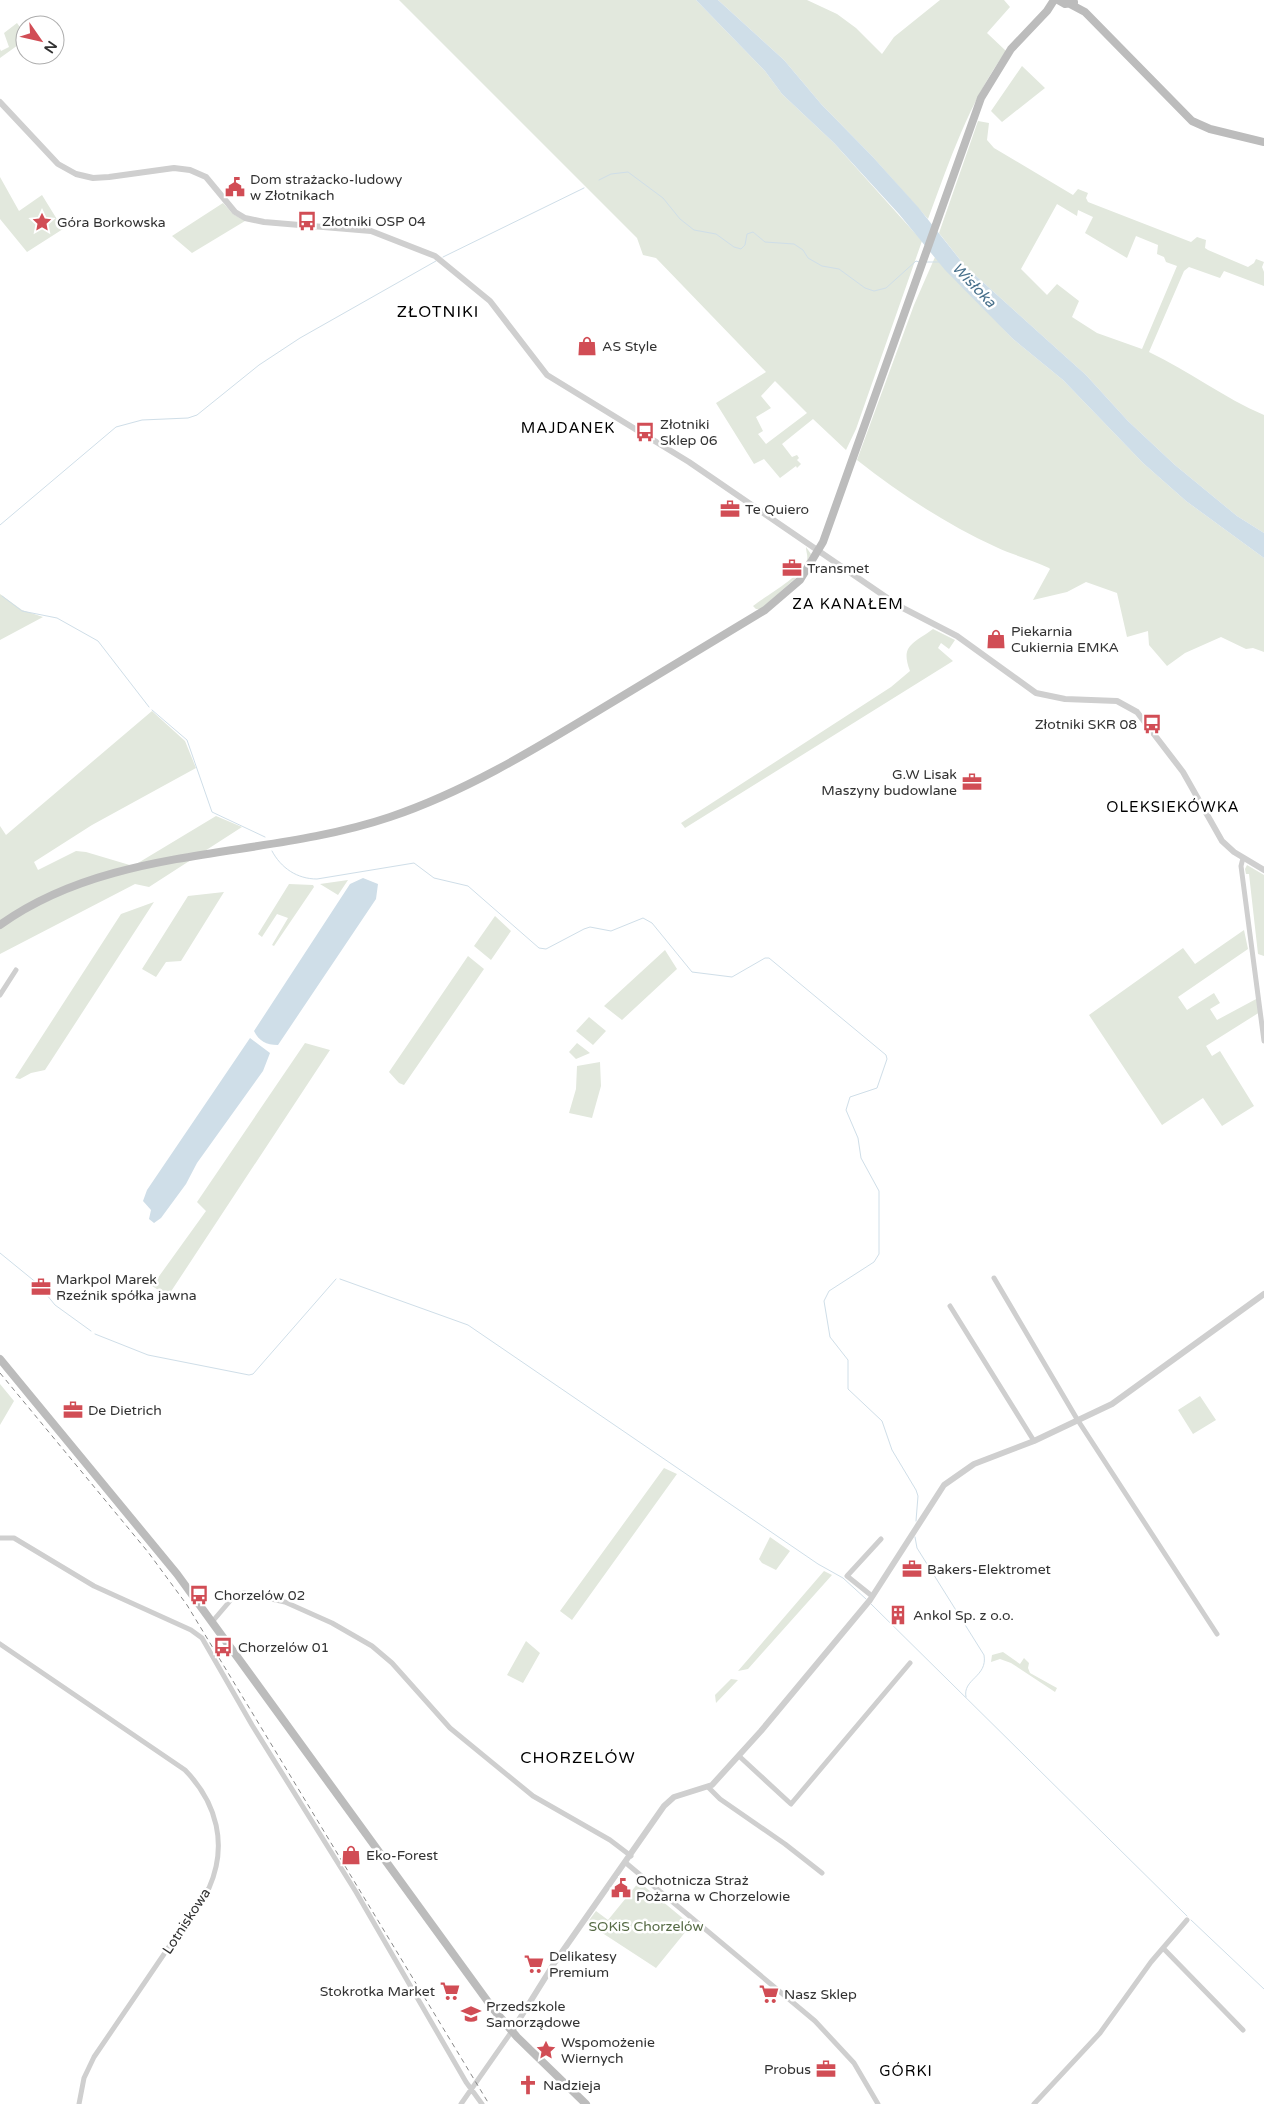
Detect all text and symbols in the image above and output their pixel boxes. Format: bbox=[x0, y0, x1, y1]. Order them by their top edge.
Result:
north arrow bbox=[15, 15, 65, 65]
text: N bbox=[40, 38, 61, 56]
place label: Dom strażacko-ludowy w Złotnikach bbox=[250, 171, 403, 204]
public building icon: Dom strażacko-ludowy w Złotnikach bbox=[224, 176, 246, 198]
bus stop icon: Złotniki OSP 04 bbox=[296, 210, 318, 232]
place icon: Góra Borkowska bbox=[31, 211, 53, 233]
place label: Złotniki OSP 04 bbox=[322, 213, 426, 230]
place label: Góra Borkowska bbox=[57, 214, 166, 231]
water label: Wisłoka bbox=[948, 259, 1000, 312]
district label: ZŁOTNIKI bbox=[397, 302, 479, 322]
shop icon: AS Style bbox=[576, 335, 598, 357]
place label: AS Style bbox=[602, 338, 657, 355]
place label: Złotniki Sklep 06 bbox=[660, 416, 718, 449]
district label: MAJDANEK bbox=[521, 419, 615, 437]
bus stop icon: Złotniki Sklep 06 bbox=[634, 421, 656, 443]
office icon: Te Quiero bbox=[719, 498, 741, 520]
place label: Te Quiero bbox=[745, 501, 809, 518]
office icon: Transmet bbox=[781, 557, 803, 579]
place label: Transmet bbox=[807, 560, 870, 577]
district label: ZA KANAŁEM bbox=[792, 595, 904, 613]
place label: Piekarnia Cukiernia EMKA bbox=[1011, 623, 1119, 656]
shop icon: Piekarnia Cukiernia EMKA bbox=[985, 628, 1007, 650]
bus stop icon: Złotniki SKR 08 bbox=[1141, 713, 1163, 735]
place label: Złotniki SKR 08 bbox=[1035, 716, 1137, 733]
place label: G.W Lisak Maszyny budowlane bbox=[821, 766, 957, 799]
office icon: G.W Lisak Maszyny budowlane bbox=[961, 771, 983, 793]
district label: OLEKSIEKÓWKA bbox=[1106, 798, 1240, 816]
place label: Markpol Marek Rzeźnik spółka jawna bbox=[56, 1271, 197, 1304]
office icon: Markpol Marek Rzeźnik spółka jawna bbox=[30, 1276, 52, 1298]
office icon: De Dietrich bbox=[62, 1399, 84, 1421]
place label: De Dietrich bbox=[88, 1402, 162, 1419]
office icon: Bakers-Elektromet bbox=[901, 1558, 923, 1580]
place label: Bakers-Elektromet bbox=[927, 1561, 1052, 1578]
bus stop icon: Chorzelów 02 bbox=[188, 1584, 210, 1606]
place label: Chorzelów 02 bbox=[214, 1587, 305, 1604]
building icon: Ankol Sp. z o.o. bbox=[887, 1604, 909, 1626]
place label: Ankol Sp. z o.o. bbox=[913, 1607, 1014, 1624]
bus stop icon: Chorzelów 01 bbox=[212, 1636, 234, 1658]
place label: Chorzelów 01 bbox=[238, 1639, 329, 1656]
district label: CHORZELÓW bbox=[520, 1748, 636, 1768]
shop icon: Eko-Forest bbox=[340, 1844, 362, 1866]
place label: Eko-Forest bbox=[366, 1847, 439, 1864]
place label: Ochotnicza Straż Pożarna w Chorzelowie bbox=[636, 1872, 790, 1905]
public building icon: Ochotnicza Straż Pożarna w Chorzelowie bbox=[610, 1877, 632, 1899]
street label: Lotniskowa bbox=[159, 1885, 214, 1958]
park label: SOKiS Chorzelów bbox=[588, 1918, 704, 1935]
place label: Delikatesy Premium bbox=[549, 1948, 617, 1981]
supermarket icon: Delikatesy Premium bbox=[523, 1953, 545, 1975]
supermarket icon: Stokrotka Market bbox=[439, 1980, 461, 2002]
place label: Stokrotka Market bbox=[320, 1983, 436, 2000]
supermarket icon: Nasz Sklep bbox=[758, 1983, 780, 2005]
place label: Nasz Sklep bbox=[784, 1986, 857, 2003]
place label: Przedszkole Samorządowe bbox=[486, 1998, 580, 2031]
school or university icon: Przedszkole Samorządowe bbox=[460, 2003, 482, 2025]
place label: Wspomożenie Wiernych bbox=[561, 2034, 655, 2067]
place icon: Wspomożenie Wiernych bbox=[535, 2039, 557, 2061]
office icon: Probus bbox=[815, 2058, 837, 2080]
place label: Probus bbox=[764, 2061, 811, 2078]
district label: GÓRKI bbox=[879, 2062, 933, 2080]
church icon: Nadzieja bbox=[517, 2074, 539, 2096]
place label: Nadzieja bbox=[543, 2077, 601, 2094]

